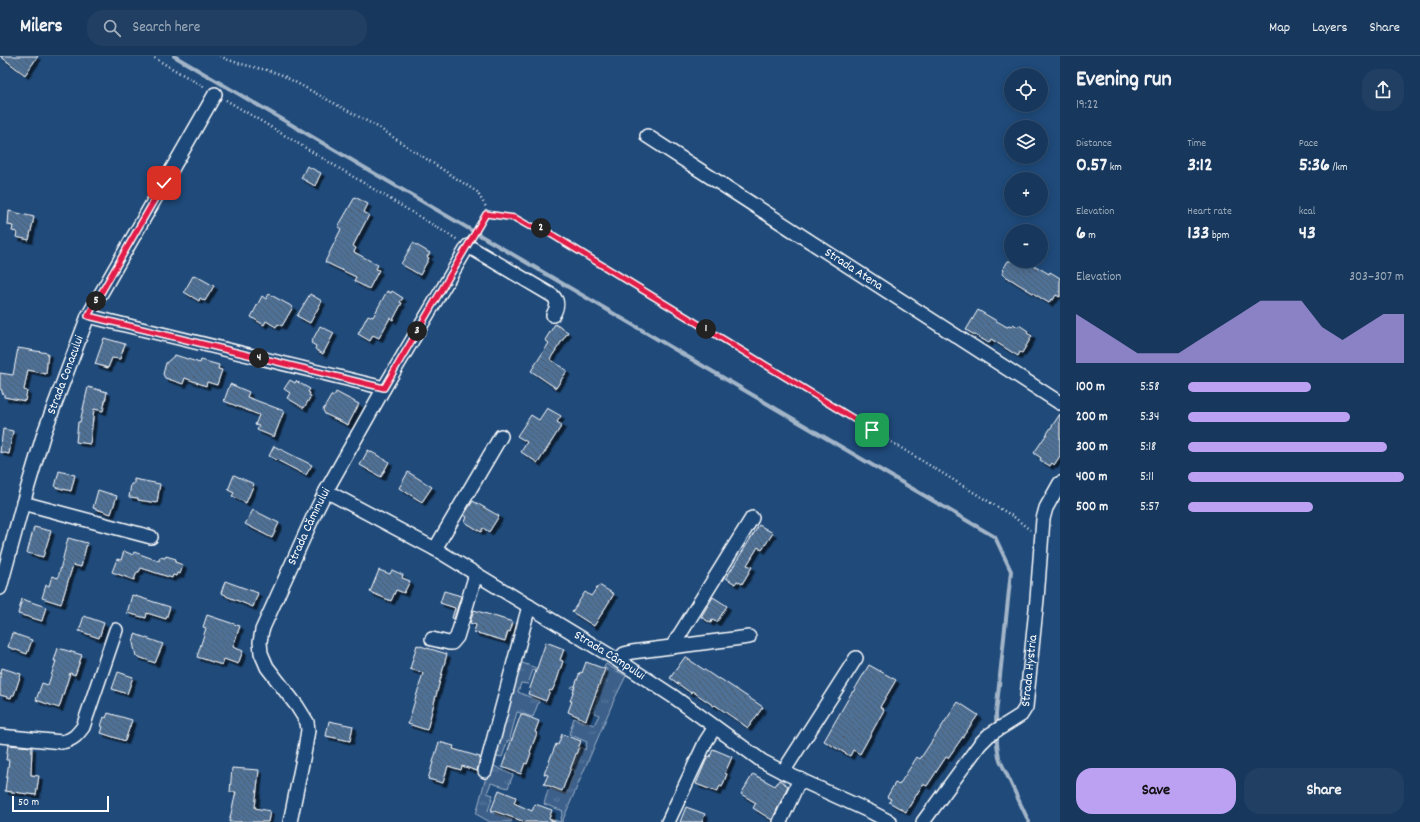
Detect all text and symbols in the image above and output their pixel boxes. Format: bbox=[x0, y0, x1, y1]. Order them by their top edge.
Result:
search box bbox=[87, 10, 367, 46]
text: Milers bbox=[20, 14, 63, 41]
icon: search bbox=[101, 17, 123, 39]
text: Search here bbox=[133, 17, 200, 39]
text: Map bbox=[1269, 18, 1290, 38]
text: Layers bbox=[1312, 18, 1347, 38]
text: Share bbox=[1369, 18, 1400, 38]
text: Evening run bbox=[1076, 65, 1172, 96]
map controls bbox=[1004, 68, 1048, 268]
button: locate bbox=[1004, 68, 1048, 112]
button: share bbox=[1362, 69, 1404, 111]
text: 19:22 bbox=[1076, 96, 1098, 115]
button: layers bbox=[1004, 120, 1048, 164]
text: Distance bbox=[1076, 136, 1112, 152]
text: Time bbox=[1187, 136, 1206, 152]
text: Pace bbox=[1299, 136, 1318, 152]
text: 0.57 bbox=[1076, 152, 1107, 180]
text: 3:12 bbox=[1187, 152, 1213, 180]
text: 5:36 bbox=[1299, 152, 1330, 180]
text: km bbox=[1107, 160, 1122, 176]
text: /km bbox=[1330, 160, 1348, 176]
pin bbox=[147, 166, 181, 200]
icon: check bbox=[153, 172, 175, 194]
button: + bbox=[1004, 172, 1048, 216]
text: Elevation bbox=[1076, 204, 1114, 220]
text: Heart rate bbox=[1187, 204, 1232, 220]
text: kcal bbox=[1299, 204, 1315, 220]
pin: 2 bbox=[531, 218, 551, 238]
text: 2 bbox=[539, 220, 543, 236]
text: 6 bbox=[1076, 220, 1086, 248]
text: 133 bbox=[1187, 220, 1209, 248]
text: 43 bbox=[1299, 220, 1316, 248]
button: − bbox=[1004, 224, 1048, 268]
text: m bbox=[1086, 228, 1096, 244]
text: bpm bbox=[1209, 228, 1229, 244]
street label: Strada Atena bbox=[821, 244, 887, 296]
text: Elevation bbox=[1076, 268, 1121, 287]
text: 303–307 m bbox=[1349, 268, 1404, 287]
pin: 5 bbox=[86, 291, 106, 311]
text: 5 bbox=[93, 293, 99, 309]
pin: 1 bbox=[696, 319, 716, 339]
pin: 3 bbox=[407, 321, 427, 341]
text: 1 bbox=[705, 321, 707, 337]
text: 3 bbox=[415, 323, 419, 339]
street label: Strada Conacului bbox=[42, 332, 89, 417]
pin: 4 bbox=[249, 348, 269, 368]
text: 4 bbox=[257, 350, 261, 366]
text: 100 m bbox=[1076, 378, 1105, 397]
text: 5:58 bbox=[1140, 378, 1159, 397]
text: 200 m bbox=[1076, 408, 1108, 427]
text: 5:34 bbox=[1140, 408, 1159, 427]
pin bbox=[855, 413, 889, 447]
icon: arrive bbox=[861, 419, 883, 441]
text: 300 m bbox=[1076, 438, 1108, 457]
text: 5:18 bbox=[1140, 438, 1156, 457]
text: 400 m bbox=[1076, 468, 1107, 487]
text: 5:11 bbox=[1140, 468, 1154, 487]
street label: Strada Căminului bbox=[283, 484, 336, 568]
text: 500 m bbox=[1076, 498, 1108, 517]
text: 5:57 bbox=[1140, 498, 1159, 517]
street label: Strada Câmpului bbox=[570, 626, 650, 686]
street label: Strada Hystria bbox=[1017, 633, 1043, 708]
button: Save bbox=[1076, 768, 1236, 814]
button: Share bbox=[1244, 768, 1404, 814]
scale bar bbox=[12, 794, 109, 813]
text: 50 m bbox=[18, 795, 39, 811]

